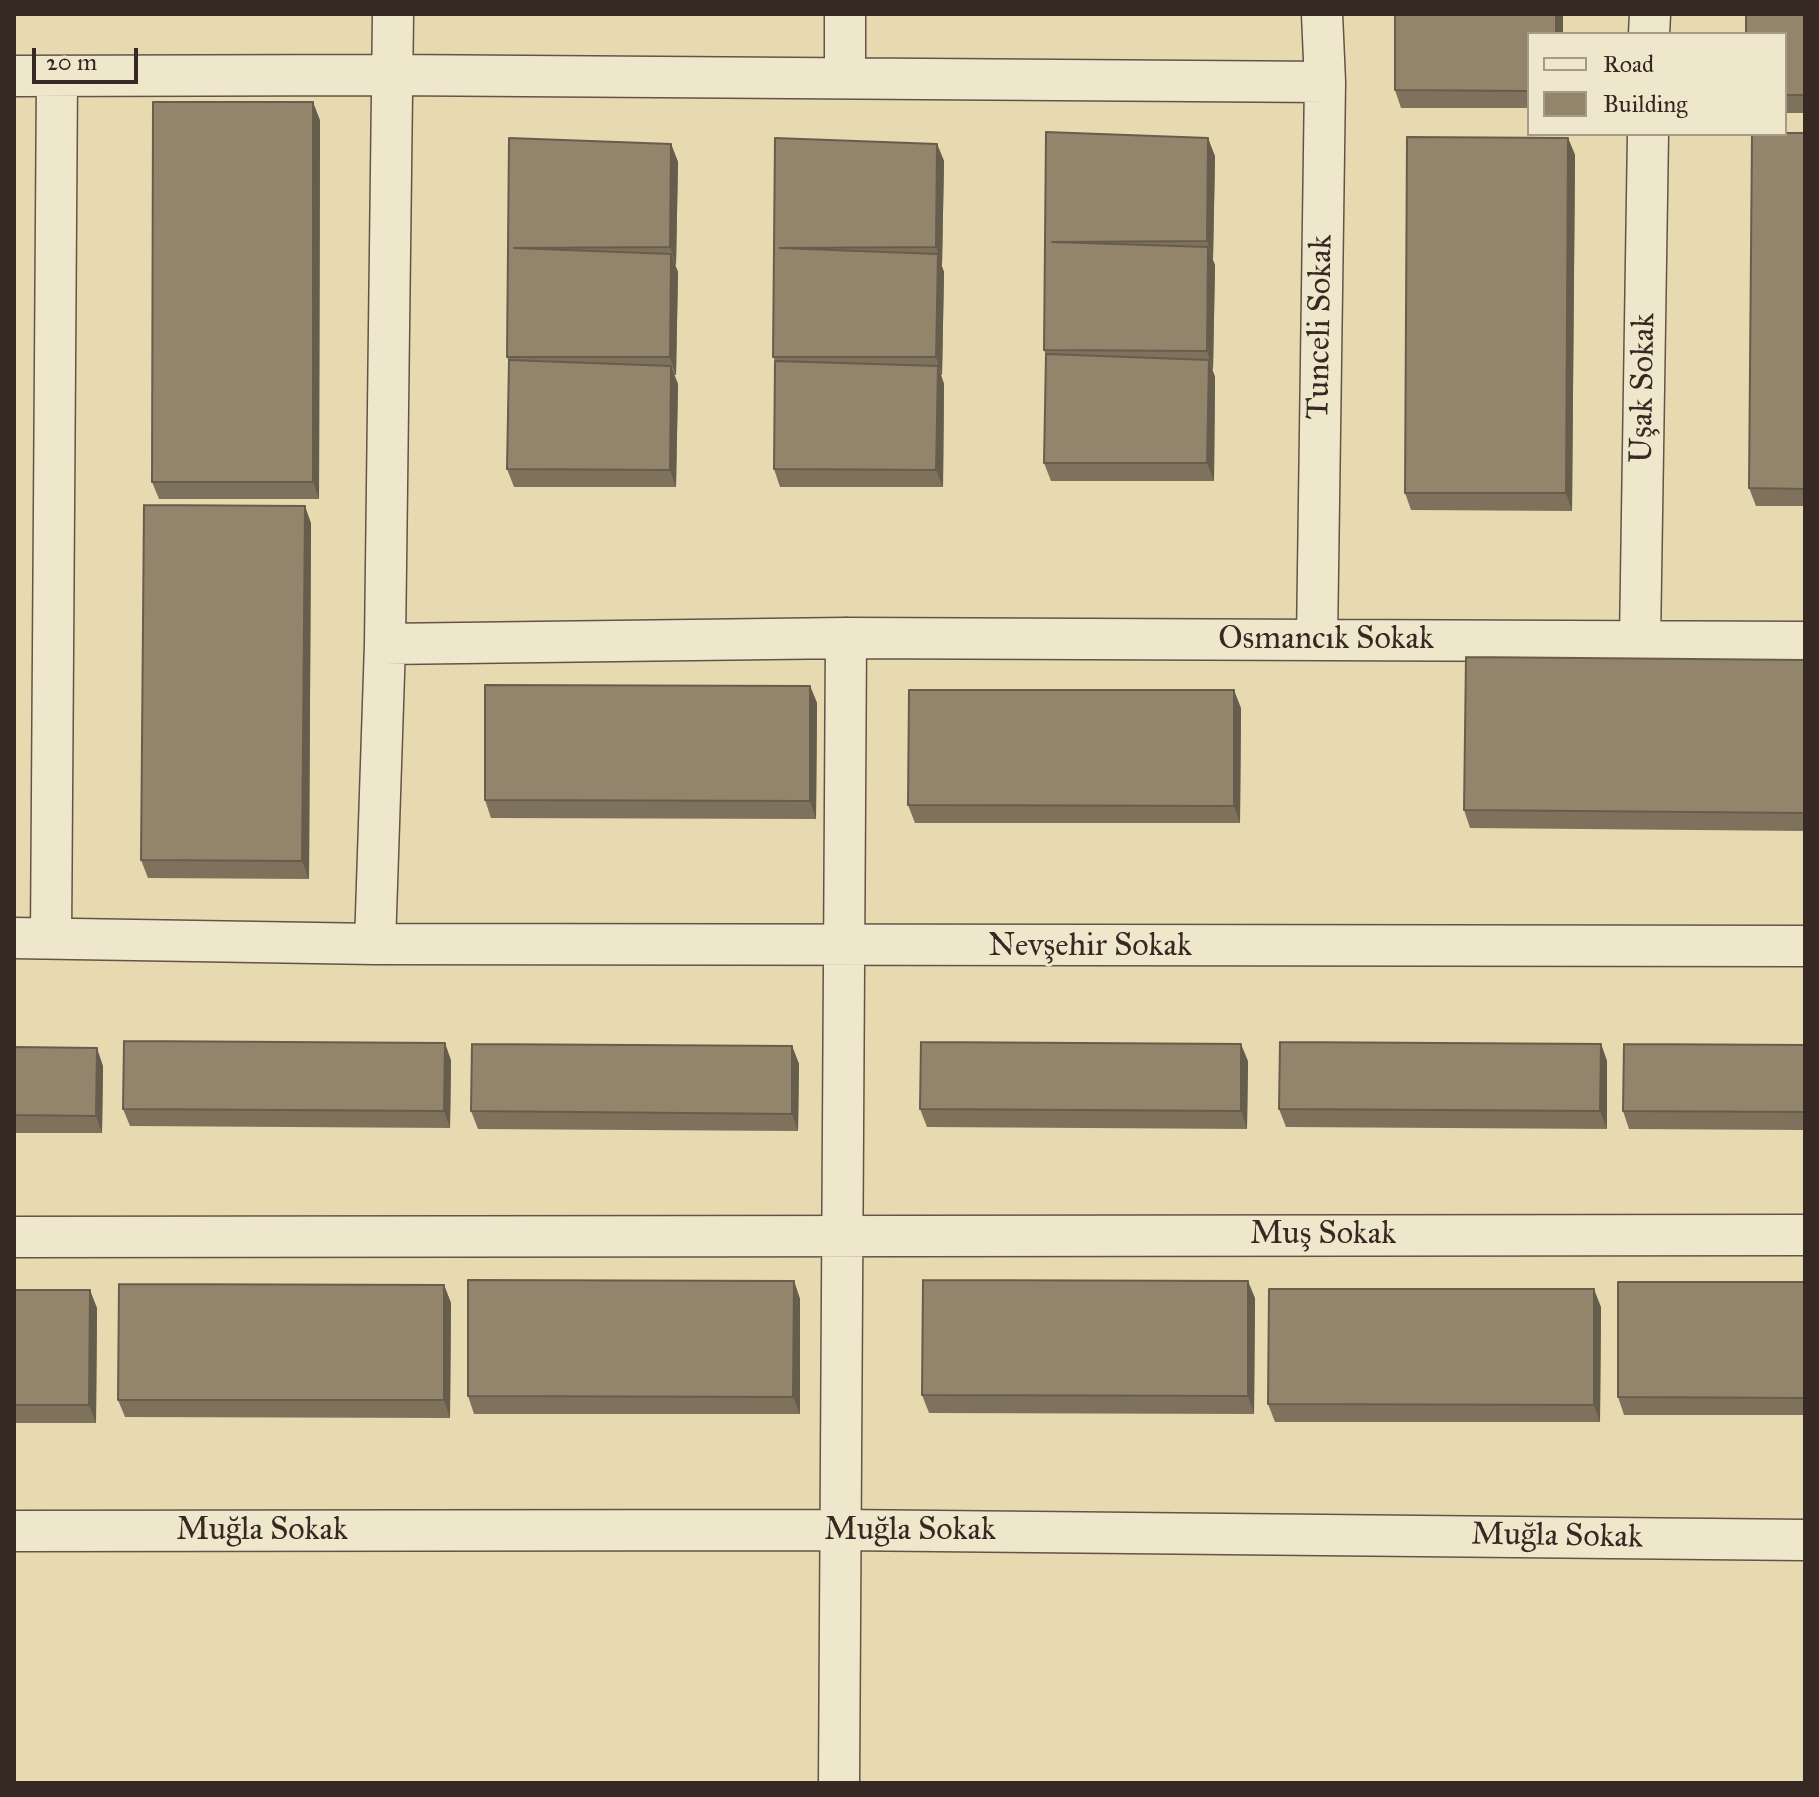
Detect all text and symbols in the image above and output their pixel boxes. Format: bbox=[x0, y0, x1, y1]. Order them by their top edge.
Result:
scale bar bbox=[36, 32, 142, 82]
legend bbox=[1527, 32, 1787, 136]
text: 20 m bbox=[46, 47, 97, 77]
text: Road bbox=[1603, 49, 1654, 79]
text: Building bbox=[1603, 89, 1688, 119]
street label: Tunceli Sokak bbox=[1300, 234, 1342, 420]
street label: Uşak Sokak bbox=[1623, 313, 1665, 463]
street label: Osmancık Sokak bbox=[1218, 621, 1434, 659]
street label: Nevşehir Sokak bbox=[988, 928, 1192, 966]
street label: Muş Sokak bbox=[1250, 1216, 1396, 1254]
street label: Muğla Sokak bbox=[176, 1512, 348, 1550]
street label: Muğla Sokak bbox=[824, 1512, 996, 1550]
street label: Muğla Sokak bbox=[1471, 1516, 1643, 1558]

